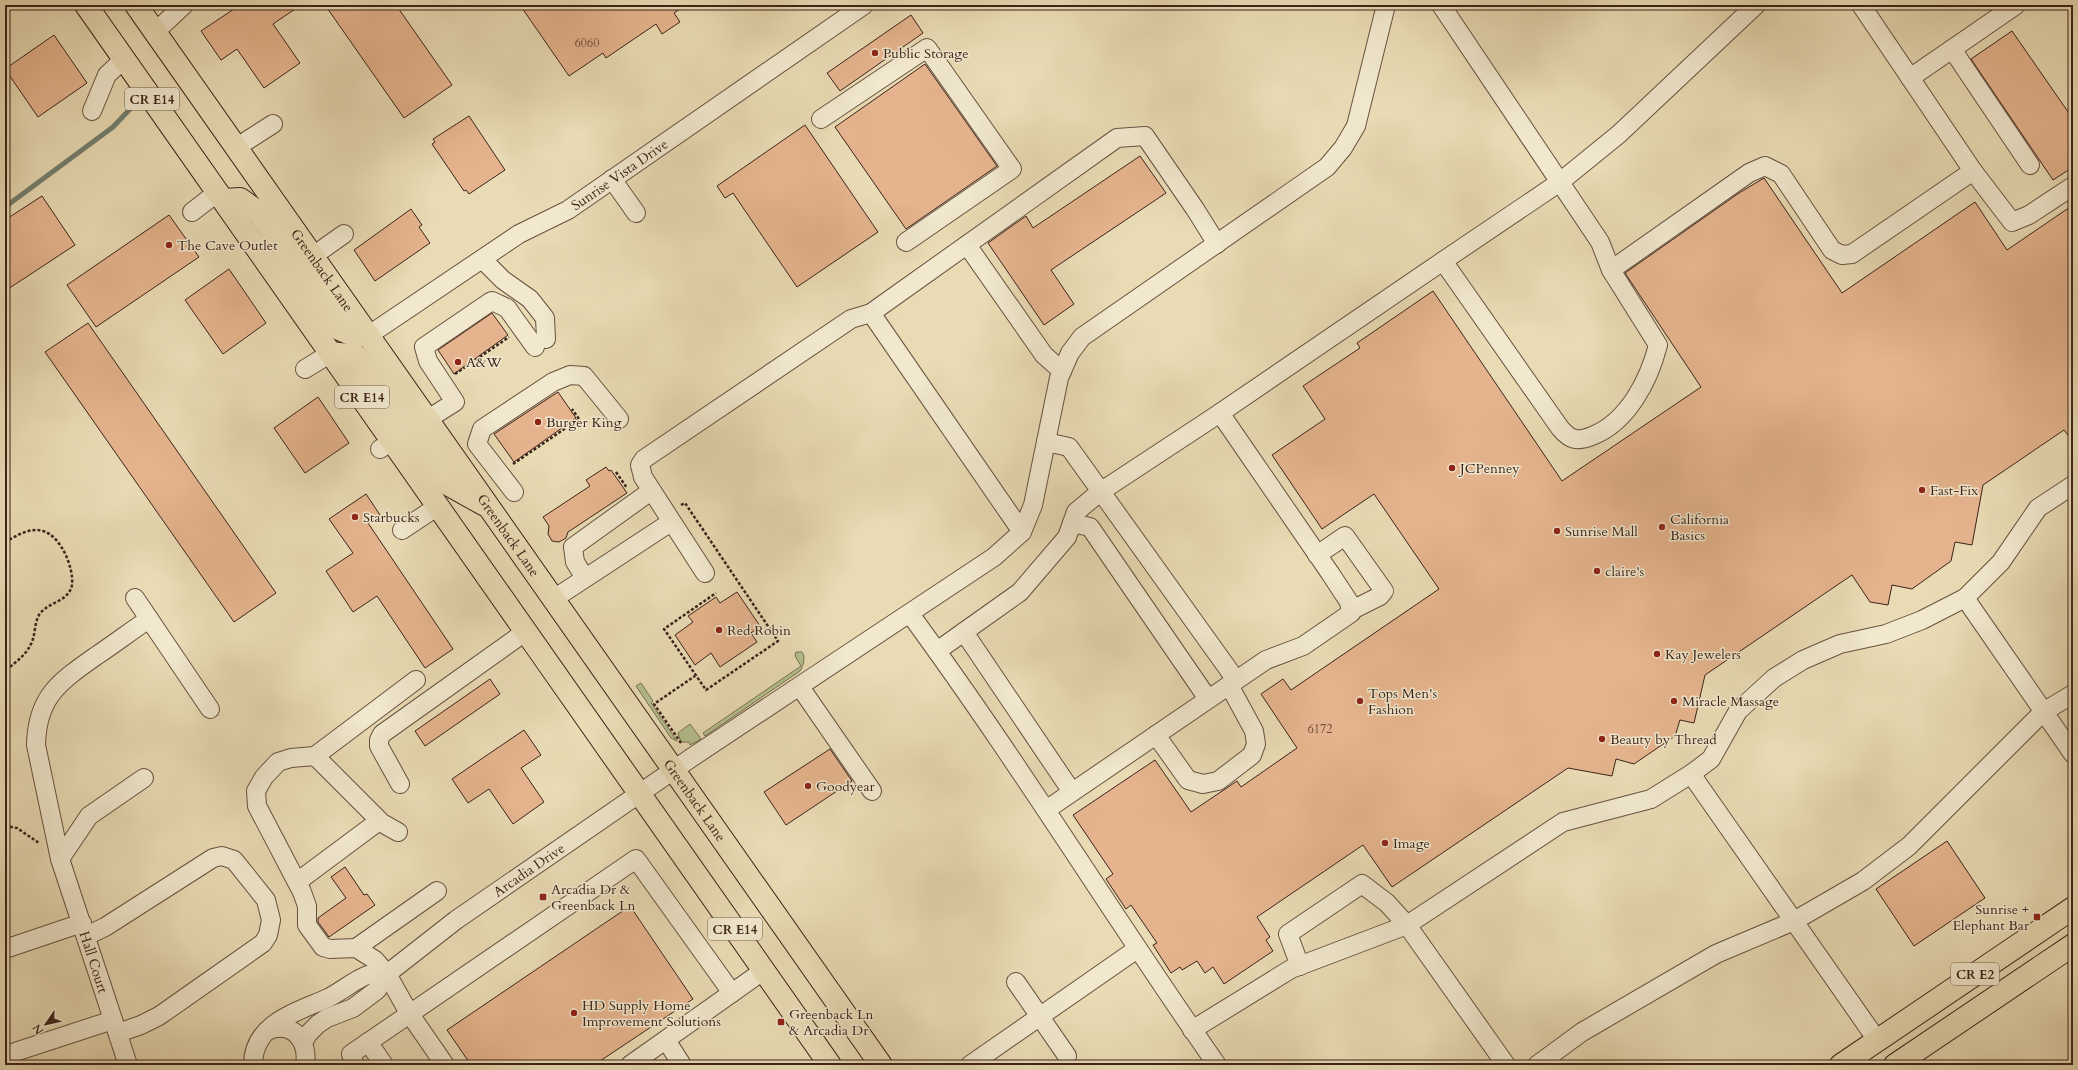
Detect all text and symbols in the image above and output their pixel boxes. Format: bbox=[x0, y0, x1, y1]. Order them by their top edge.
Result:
house number: 6060 bbox=[575, 35, 599, 51]
place label: Public Storage bbox=[883, 44, 968, 63]
marker: Public Storage bbox=[870, 48, 880, 58]
road number: CR E14 bbox=[125, 88, 179, 110]
street label: Sunrise Vista Drive bbox=[568, 135, 672, 215]
street label: Greenback Lane bbox=[286, 225, 358, 316]
place label: The Cave Outlet bbox=[177, 236, 278, 255]
marker: The Cave Outlet bbox=[164, 240, 174, 250]
place label: A&W bbox=[466, 353, 502, 372]
marker: A&W bbox=[453, 357, 463, 367]
road number: CR E14 bbox=[335, 386, 389, 408]
place label: Burger King bbox=[546, 413, 622, 432]
marker: Burger King bbox=[533, 417, 543, 427]
place label: JCPenney bbox=[1458, 459, 1520, 478]
marker: JCPenney bbox=[1447, 463, 1457, 473]
place label: Fast-Fix bbox=[1930, 481, 1978, 500]
marker: Fast-Fix bbox=[1917, 485, 1927, 495]
street label: Greenback Lane bbox=[473, 490, 544, 581]
place label: Starbucks bbox=[363, 508, 420, 527]
place label: California Basics bbox=[1670, 510, 1729, 545]
marker: Starbucks bbox=[350, 512, 360, 522]
place label: Sunrise Mall bbox=[1565, 522, 1638, 541]
marker: California Basics bbox=[1657, 522, 1667, 532]
marker: Sunrise Mall bbox=[1552, 526, 1562, 536]
place label: claire's bbox=[1605, 562, 1645, 581]
marker: claire's bbox=[1592, 566, 1602, 576]
place label: Red Robin bbox=[727, 621, 791, 640]
marker: Red Robin bbox=[714, 625, 724, 635]
place label: Kay Jewelers bbox=[1665, 645, 1741, 664]
marker: Kay Jewelers bbox=[1652, 649, 1662, 659]
place label: Tops Men's Fashion bbox=[1368, 684, 1437, 719]
place label: Miracle Massage bbox=[1682, 692, 1779, 711]
marker: Tops Men's Fashion bbox=[1355, 696, 1365, 706]
marker: Miracle Massage bbox=[1669, 696, 1679, 706]
house number: 6172 bbox=[1308, 721, 1332, 737]
place label: Beauty by Thread bbox=[1610, 730, 1717, 749]
marker: Beauty by Thread bbox=[1597, 734, 1607, 744]
street label: Greenback Lane bbox=[659, 755, 730, 846]
place label: Goodyear bbox=[816, 777, 875, 796]
marker: Goodyear bbox=[803, 781, 813, 791]
place label: Image bbox=[1393, 834, 1430, 853]
marker: Image bbox=[1380, 838, 1390, 848]
street label: Arcadia Drive bbox=[490, 839, 568, 902]
place label: Arcadia Dr & Greenback Ln bbox=[551, 880, 636, 915]
marker: Arcadia Dr & Greenback Ln bbox=[538, 892, 548, 902]
place label: Sunrise + Elephant Bar bbox=[1952, 900, 2030, 935]
marker: Sunrise + Elephant Bar bbox=[2032, 912, 2042, 922]
road number: CR E14 bbox=[708, 918, 762, 940]
street label: Hall Court bbox=[75, 929, 113, 996]
road number: CR E2 bbox=[1951, 963, 1999, 985]
place label: HD Supply Home Improvement Solutions bbox=[582, 996, 721, 1031]
north arrow bbox=[26, 1004, 66, 1044]
place label: Greenback Ln & Arcadia Dr bbox=[789, 1005, 874, 1040]
marker: HD Supply Home Improvement Solutions bbox=[569, 1008, 579, 1018]
marker: Greenback Ln & Arcadia Dr bbox=[776, 1017, 786, 1027]
text: N bbox=[29, 1021, 47, 1037]

